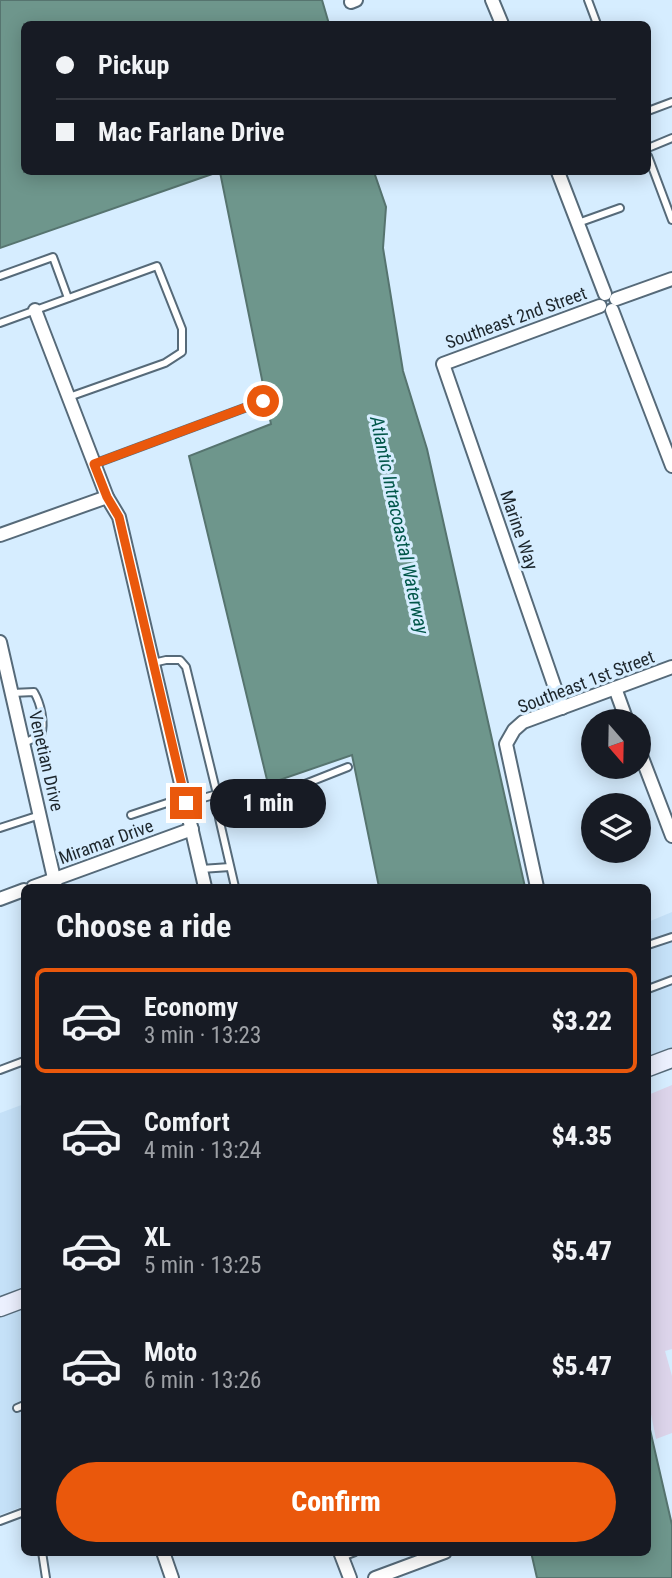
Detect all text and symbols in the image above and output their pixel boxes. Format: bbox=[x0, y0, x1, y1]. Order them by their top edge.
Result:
text: Pickup bbox=[98, 50, 169, 80]
text: Mac Farlane Drive bbox=[98, 117, 285, 147]
street label: Southeast 2nd Street bbox=[442, 282, 589, 353]
route start bbox=[247, 385, 279, 417]
water label: Atlantic Intracoastal Waterway bbox=[365, 413, 434, 637]
street label: Marine Way bbox=[496, 487, 543, 573]
street label: Southeast 1st Street bbox=[515, 646, 657, 717]
street label: Venetian Drive bbox=[25, 709, 68, 813]
north arrow bbox=[581, 709, 651, 779]
map controls bbox=[581, 709, 651, 863]
callout: 1 min bbox=[210, 778, 326, 828]
route end bbox=[170, 787, 202, 819]
text: 1 min bbox=[242, 790, 294, 817]
button: layers bbox=[581, 793, 651, 863]
street label: Miramar Drive bbox=[56, 815, 156, 868]
text: Choose a ride bbox=[56, 907, 231, 945]
icon: car bbox=[60, 989, 123, 1052]
text: Economy bbox=[144, 992, 238, 1022]
text: $3.22 bbox=[551, 1006, 612, 1036]
text: 3 min · 13:23 bbox=[144, 1022, 261, 1049]
icon: car bbox=[60, 1104, 123, 1167]
text: Comfort bbox=[144, 1107, 230, 1137]
text: $4.35 bbox=[551, 1121, 612, 1151]
text: 4 min · 13:24 bbox=[144, 1137, 261, 1164]
icon: car bbox=[60, 1219, 123, 1282]
text: XL bbox=[144, 1222, 171, 1252]
text: $5.47 bbox=[551, 1236, 612, 1266]
text: 5 min · 13:25 bbox=[144, 1252, 261, 1279]
icon: car bbox=[60, 1334, 123, 1397]
text: Moto bbox=[144, 1337, 197, 1367]
text: $5.47 bbox=[551, 1351, 612, 1381]
text: 6 min · 13:26 bbox=[144, 1367, 261, 1394]
button: Confirm bbox=[56, 1462, 616, 1542]

